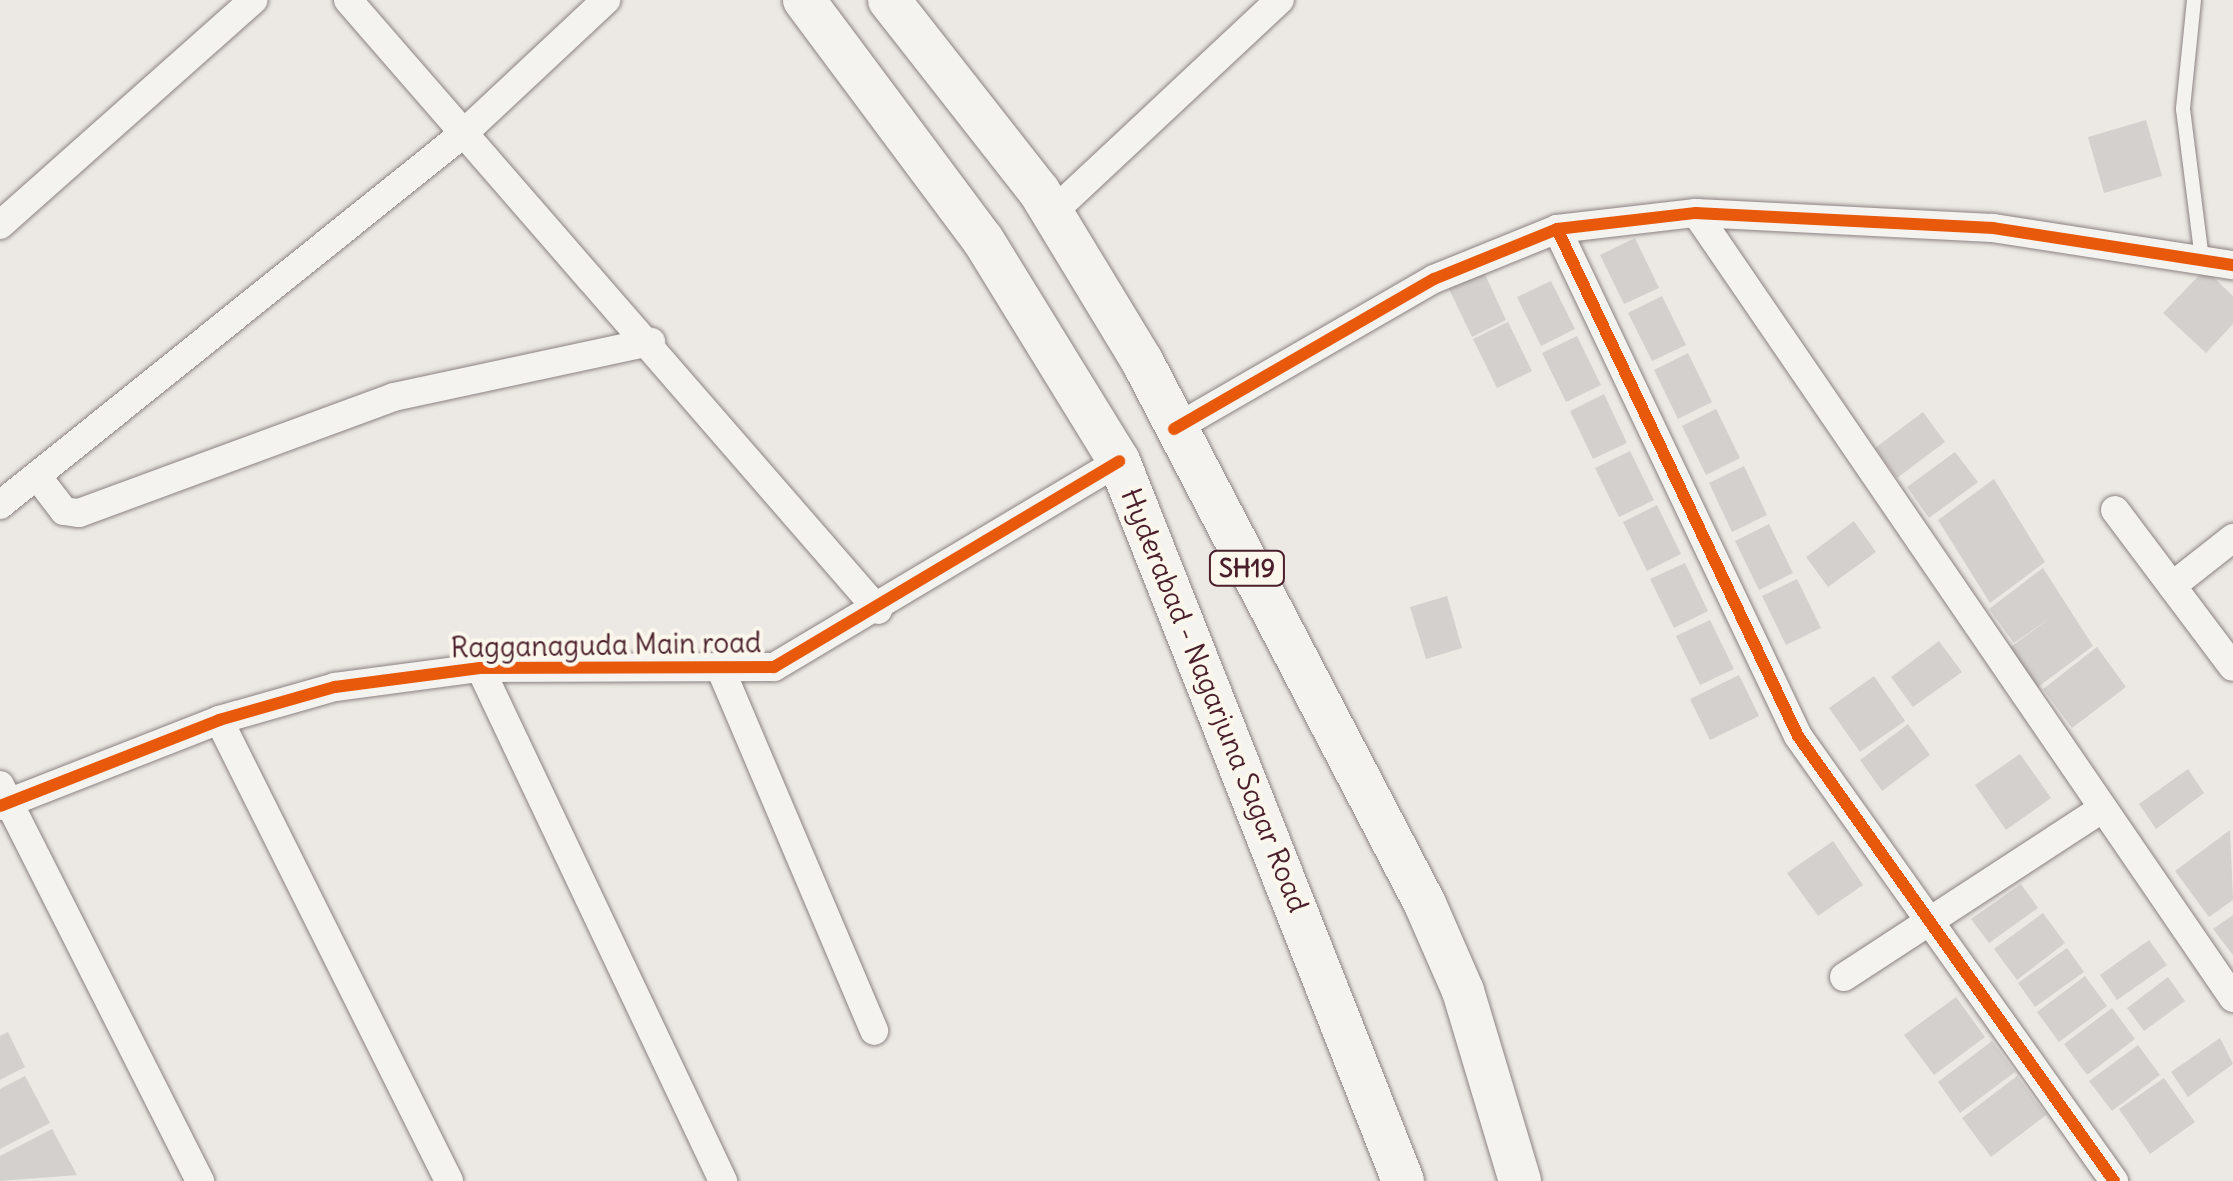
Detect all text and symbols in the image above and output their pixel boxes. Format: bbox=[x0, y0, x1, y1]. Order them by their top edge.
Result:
street label: Hyderabad - Nagarjuna Sagar Road bbox=[1114, 483, 1316, 917]
road number: SH19 bbox=[1207, 548, 1287, 588]
street label: Ragganaguda Main road bbox=[450, 625, 762, 665]

